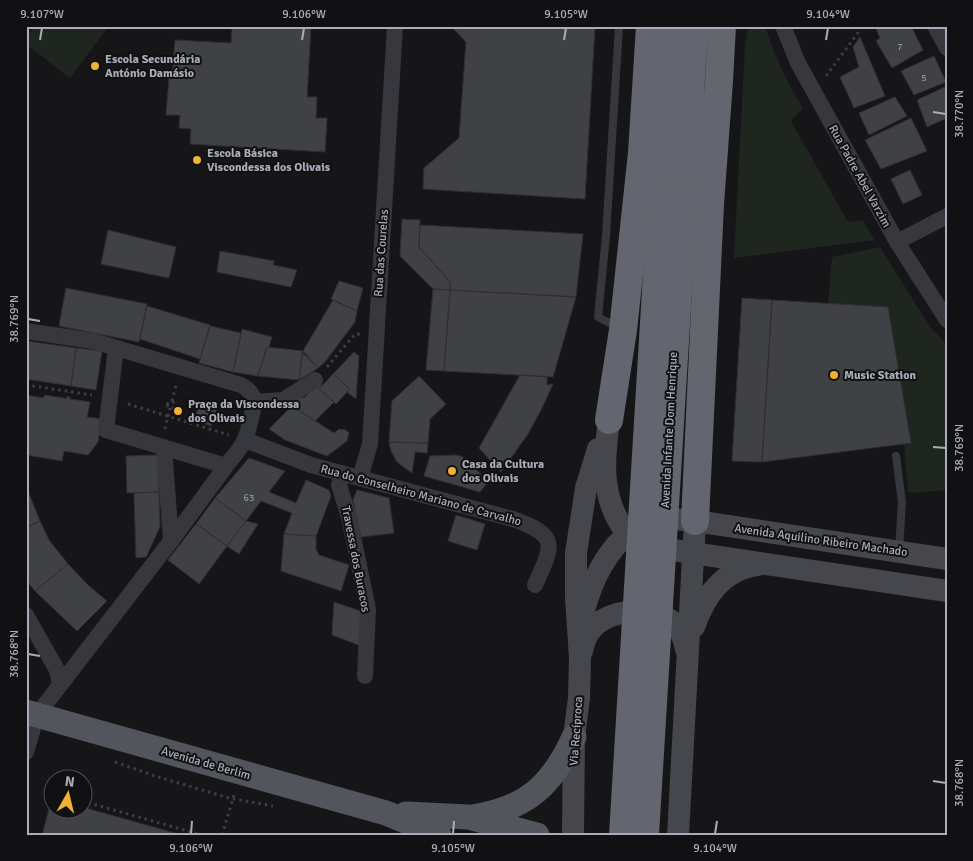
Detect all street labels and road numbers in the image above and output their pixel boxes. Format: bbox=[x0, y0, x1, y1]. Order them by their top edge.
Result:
street label: Rua Padre Abel Varzim bbox=[825, 122, 894, 230]
street label: Rua das Courelas bbox=[371, 209, 392, 297]
street label: Avenida Infante Dom Henrique bbox=[658, 352, 681, 509]
street label: Rua do Conselheiro Mariano de Carvalho bbox=[319, 461, 523, 530]
street label: Travessa dos Buracos bbox=[338, 505, 373, 613]
street label: Avenida Aquilino Ribeiro Machado bbox=[733, 521, 908, 560]
street label: Via Recíproca bbox=[567, 696, 586, 766]
street label: Avenida de Berlim bbox=[159, 744, 252, 783]

